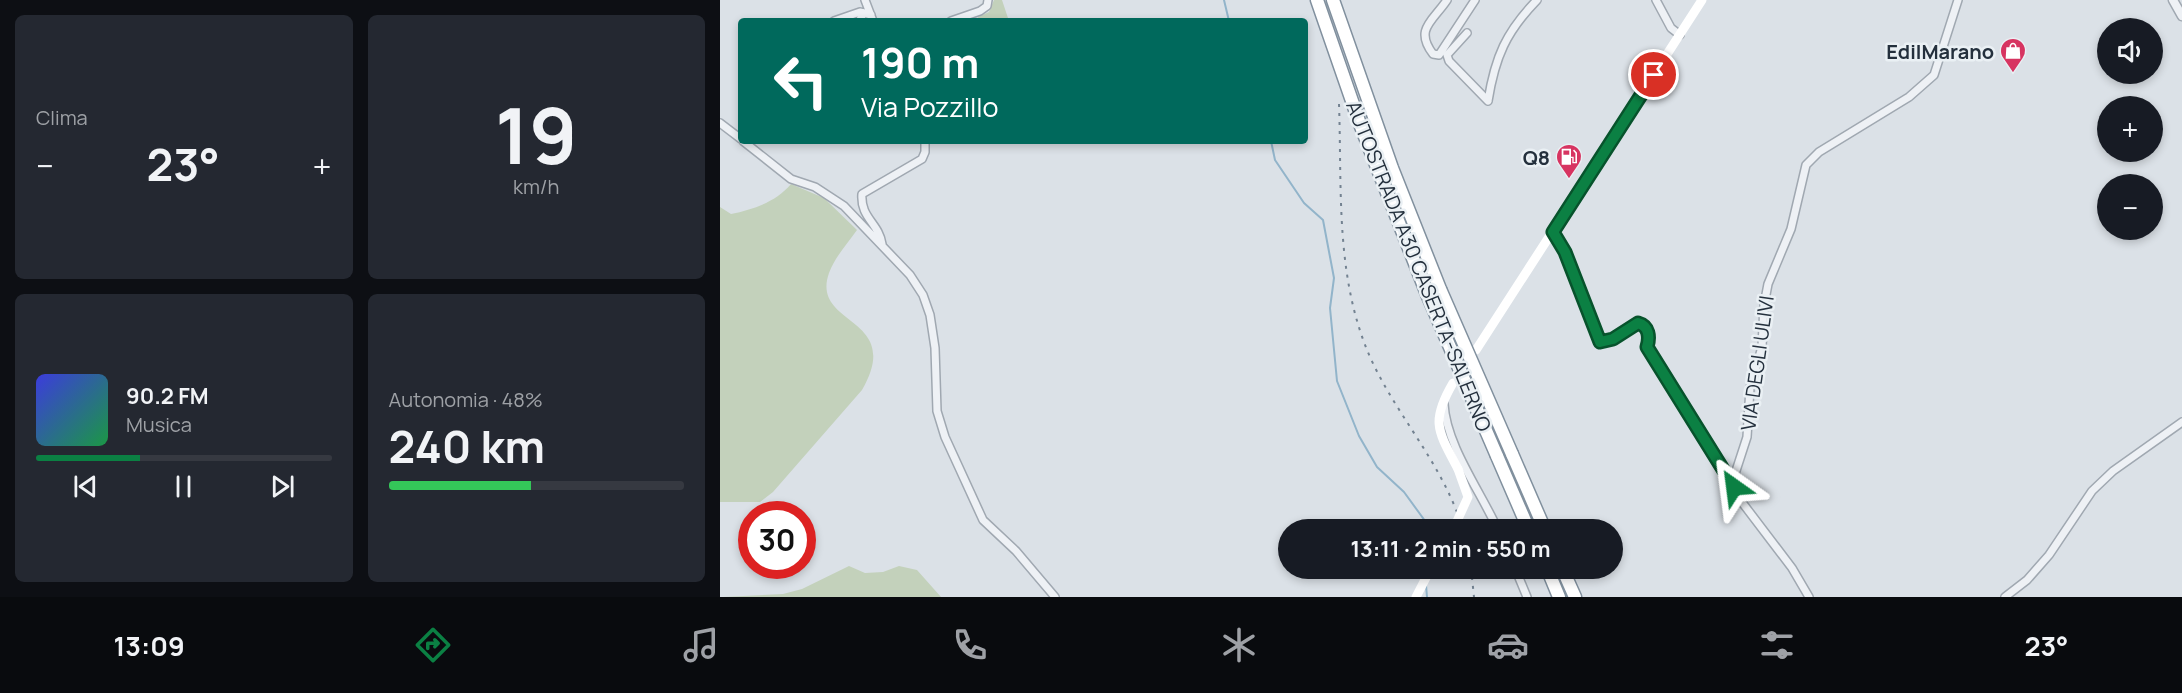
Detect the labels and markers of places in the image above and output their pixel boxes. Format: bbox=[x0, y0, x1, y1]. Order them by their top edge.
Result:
shop icon: EdilMarano bbox=[1998, 36, 2028, 74]
place label: EdilMarano bbox=[1886, 38, 1994, 65]
pin bbox=[1628, 49, 1679, 100]
fuel station icon: Q8 bbox=[1554, 142, 1584, 180]
place label: Q8 bbox=[1523, 144, 1550, 171]

